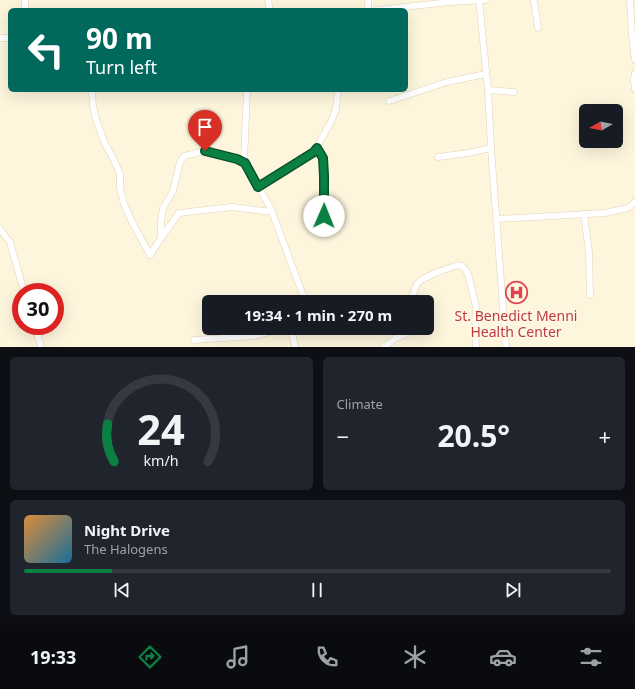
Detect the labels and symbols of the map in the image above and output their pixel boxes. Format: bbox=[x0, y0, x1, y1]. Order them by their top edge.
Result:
north arrow bbox=[579, 104, 623, 148]
pin bbox=[188, 110, 222, 151]
position arrow bbox=[303, 195, 345, 237]
hospital icon: St. Benedict Menni Health Center bbox=[503, 280, 529, 306]
speed limit sign: 30 bbox=[12, 283, 64, 335]
place label: St. Benedict Menni Health Center bbox=[455, 306, 577, 341]

